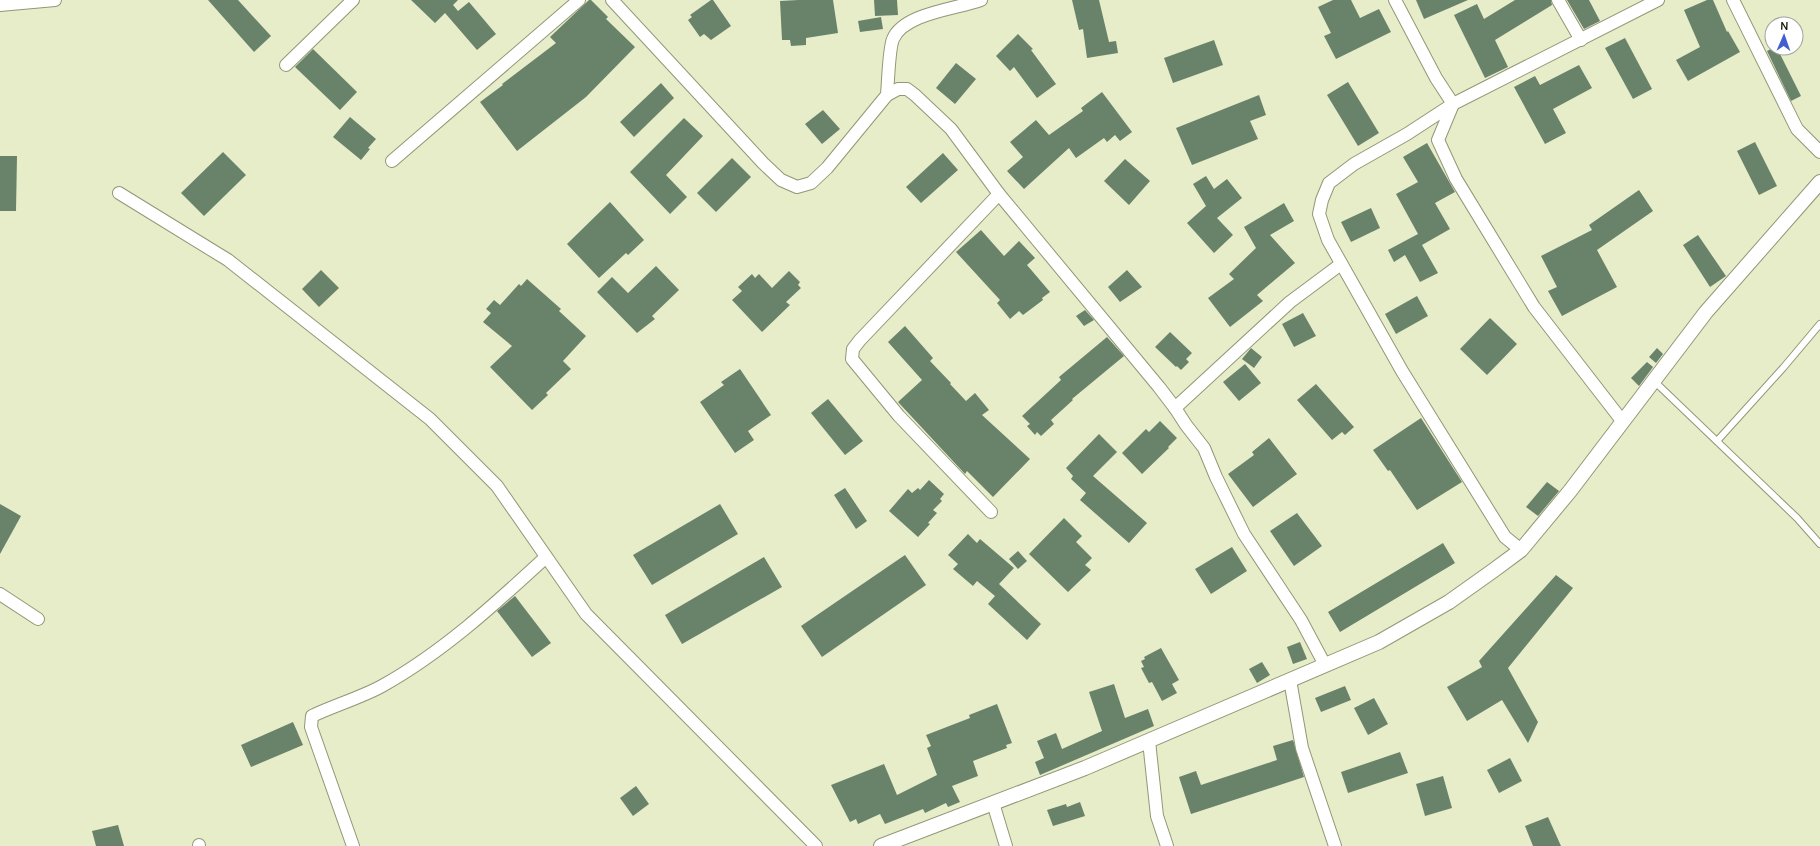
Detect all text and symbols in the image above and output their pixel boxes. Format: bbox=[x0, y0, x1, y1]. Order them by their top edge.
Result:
north arrow bbox=[1764, 16, 1804, 56]
text: N bbox=[1780, 18, 1789, 33]

